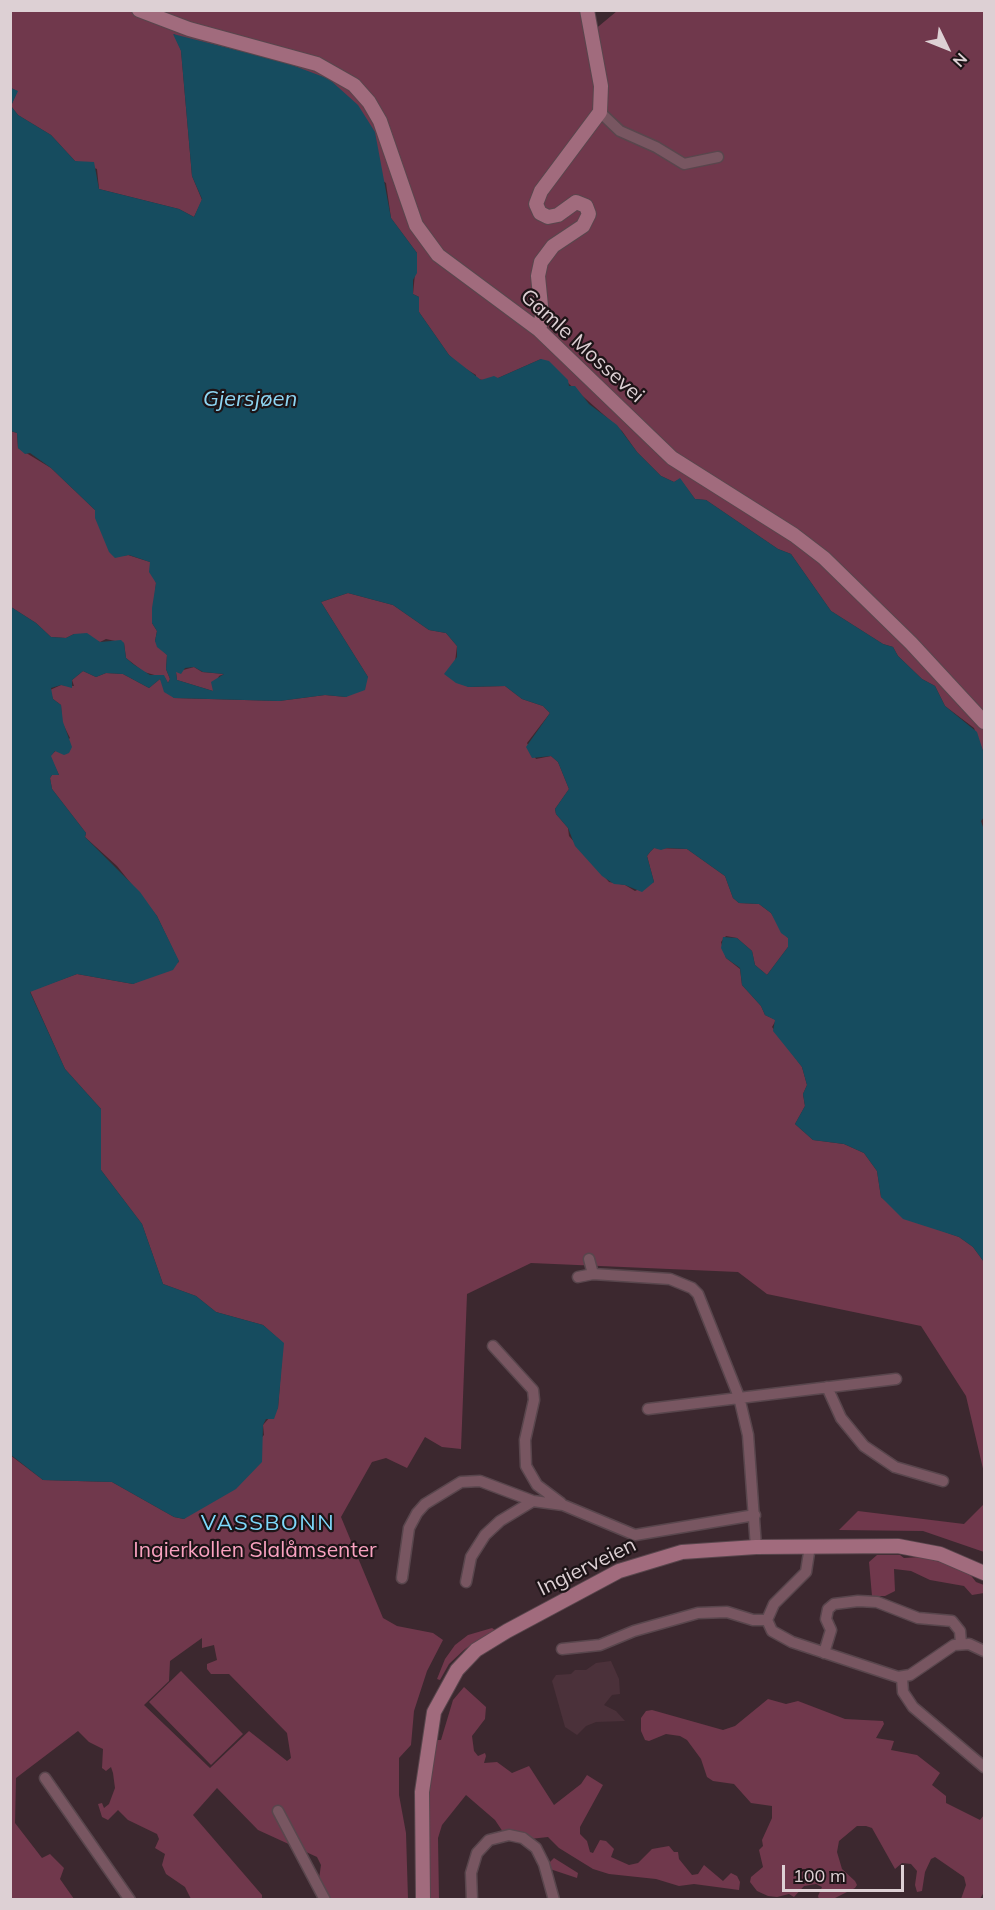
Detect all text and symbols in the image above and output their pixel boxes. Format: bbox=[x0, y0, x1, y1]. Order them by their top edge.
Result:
north arrow bbox=[917, 18, 977, 78]
text: N bbox=[949, 49, 972, 72]
street label: Gamle Mossevei bbox=[515, 284, 649, 408]
water label: Gjersjøen bbox=[203, 386, 297, 412]
district label: VASSBONN bbox=[201, 1510, 335, 1536]
street label: Ingierveien bbox=[534, 1532, 640, 1602]
park label: Ingierkollen Slalåmsenter bbox=[133, 1538, 377, 1564]
scale bar bbox=[785, 1853, 906, 1891]
text: 100 m bbox=[793, 1864, 846, 1887]

